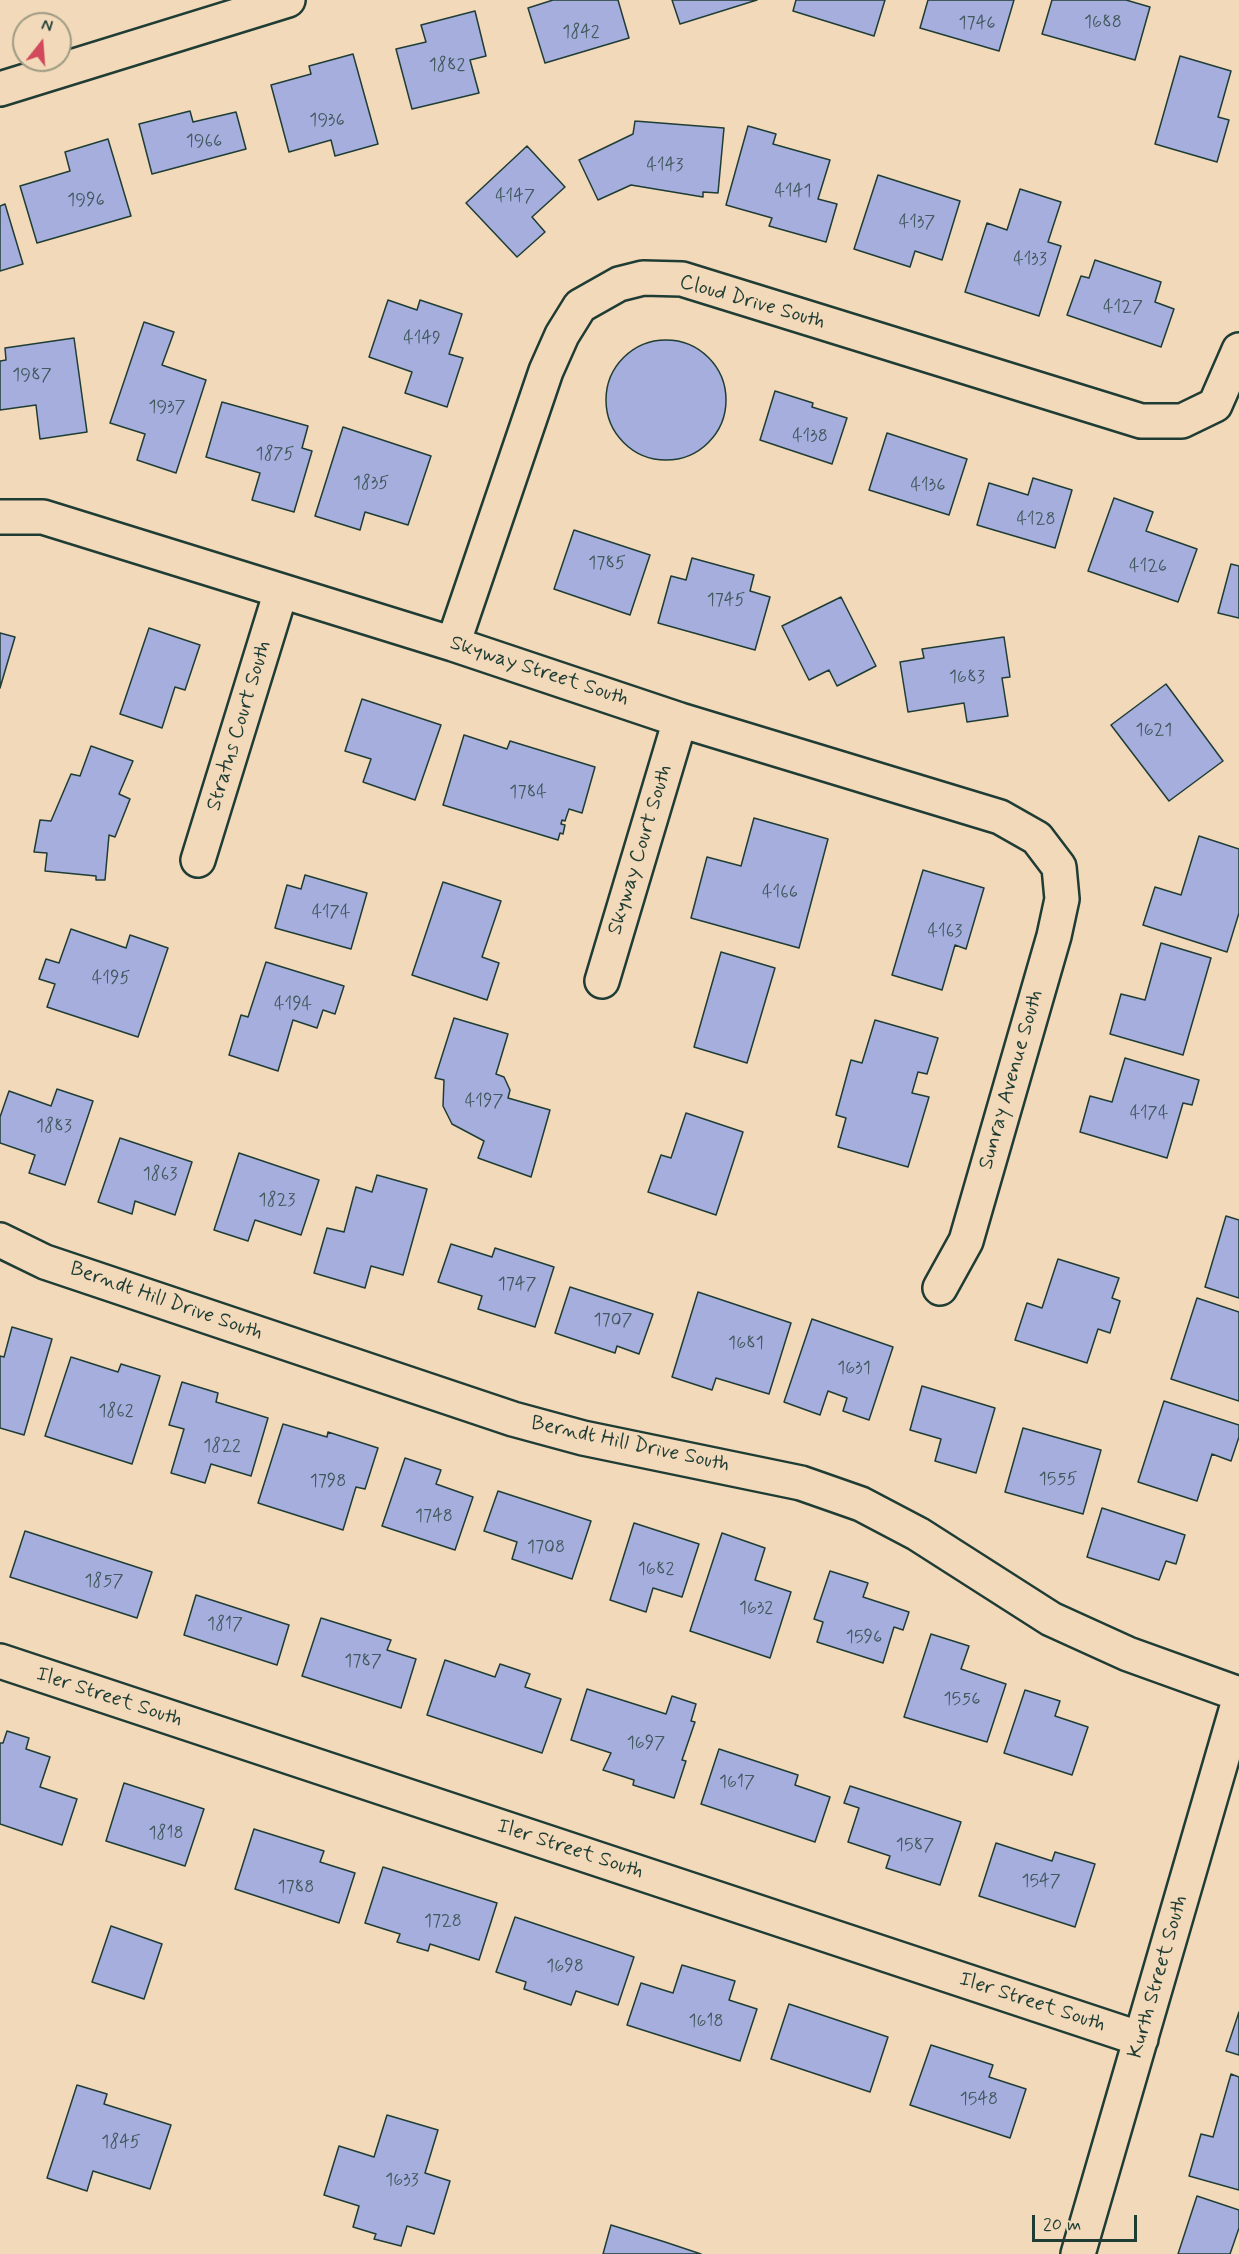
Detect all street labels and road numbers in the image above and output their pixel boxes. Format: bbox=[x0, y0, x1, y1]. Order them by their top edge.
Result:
street label: Cloud Drive South bbox=[676, 270, 828, 336]
street label: Skyway Street South bbox=[447, 631, 631, 713]
street label: Stratus Court South bbox=[202, 638, 278, 814]
street label: Skyway Court South bbox=[603, 762, 679, 938]
street label: Sunray Avenue South bbox=[974, 987, 1050, 1173]
street label: Berndt Hill Drive South bbox=[66, 1257, 266, 1347]
street label: Berndt Hill Drive South bbox=[528, 1412, 732, 1478]
street label: Iler Street South bbox=[33, 1663, 185, 1733]
street label: Iler Street South bbox=[494, 1815, 646, 1885]
street label: Kurth Street South bbox=[1124, 1893, 1194, 2061]
street label: Iler Street South bbox=[956, 1968, 1108, 2038]

